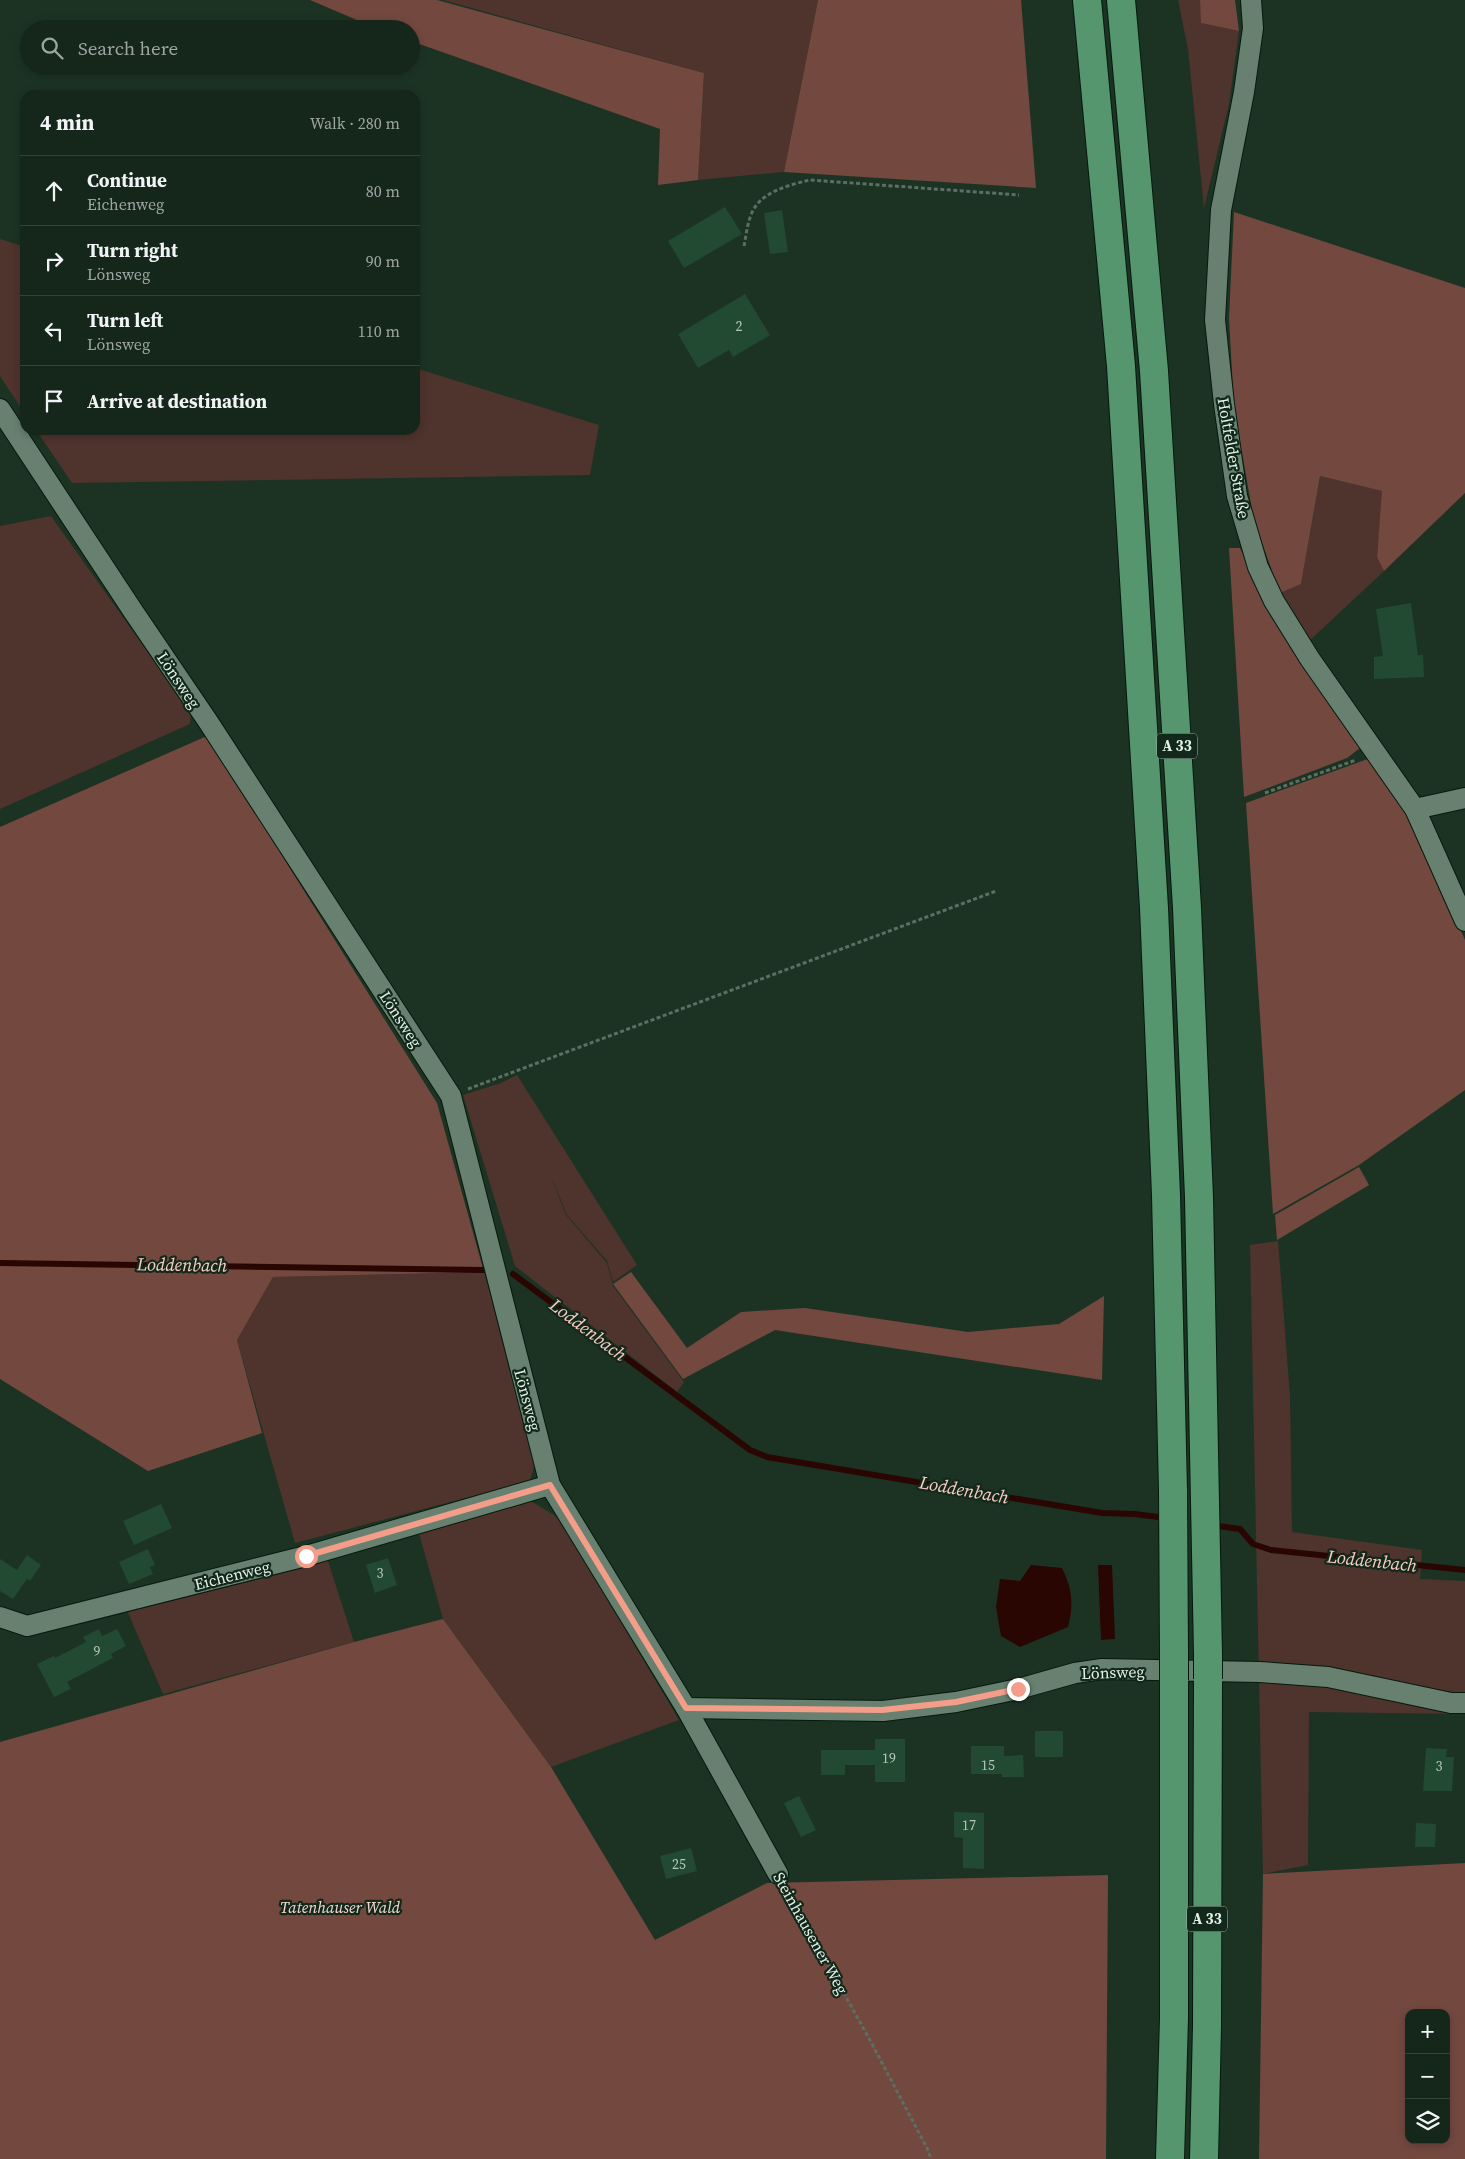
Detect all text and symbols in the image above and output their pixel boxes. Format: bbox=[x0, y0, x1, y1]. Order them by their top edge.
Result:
search box bbox=[20, 20, 420, 75]
icon: search bbox=[38, 34, 66, 62]
text: Search here bbox=[78, 35, 178, 61]
text: 4 min bbox=[40, 108, 95, 137]
text: Walk · 280 m bbox=[310, 112, 400, 134]
text: Continue bbox=[87, 167, 167, 193]
icon: ahead bbox=[40, 177, 68, 205]
text: 80 m bbox=[366, 180, 400, 202]
text: Eichenweg bbox=[87, 193, 164, 215]
text: Turn right bbox=[87, 237, 178, 263]
icon: right bbox=[40, 247, 68, 275]
text: 90 m bbox=[366, 250, 400, 272]
text: Lönsweg bbox=[87, 263, 150, 285]
text: Turn left bbox=[87, 307, 163, 333]
house number: 2 bbox=[736, 316, 743, 336]
icon: left bbox=[40, 317, 68, 345]
text: 110 m bbox=[358, 320, 400, 342]
text: Lönsweg bbox=[87, 333, 150, 355]
icon: arrive bbox=[40, 387, 68, 415]
text: Arrive at destination bbox=[87, 388, 267, 414]
street label: Holtfelder Straße bbox=[1213, 396, 1255, 520]
street label: Lönsweg bbox=[152, 648, 206, 712]
road number: A 33 bbox=[1157, 734, 1197, 758]
street label: Lönsweg bbox=[375, 986, 427, 1052]
water label: Loddenbach bbox=[136, 1251, 228, 1278]
water label: Loddenbach bbox=[544, 1292, 632, 1367]
street label: Lönsweg bbox=[509, 1367, 547, 1433]
water label: Loddenbach bbox=[916, 1469, 1011, 1510]
water label: Loddenbach bbox=[1325, 1543, 1419, 1578]
route start bbox=[295, 1545, 318, 1568]
street label: Eichenweg bbox=[192, 1555, 272, 1595]
house number: 3 bbox=[377, 1563, 384, 1583]
house number: 9 bbox=[94, 1641, 101, 1661]
street label: Lönsweg bbox=[1081, 1660, 1145, 1684]
route end bbox=[1007, 1678, 1030, 1701]
house number: 19 bbox=[882, 1748, 896, 1768]
house number: 15 bbox=[981, 1755, 995, 1775]
house number: 3 bbox=[1436, 1756, 1443, 1776]
house number: 17 bbox=[962, 1815, 976, 1835]
house number: 25 bbox=[672, 1854, 686, 1874]
street label: Steinhausener Weg bbox=[768, 1868, 854, 1998]
park label: Tatenhauser Wald bbox=[280, 1896, 401, 1918]
road number: A 33 bbox=[1187, 1906, 1227, 1932]
map controls bbox=[1405, 2009, 1450, 2144]
button: + bbox=[1405, 2009, 1450, 2054]
button: − bbox=[1405, 2054, 1450, 2099]
button: layers bbox=[1405, 2099, 1450, 2144]

